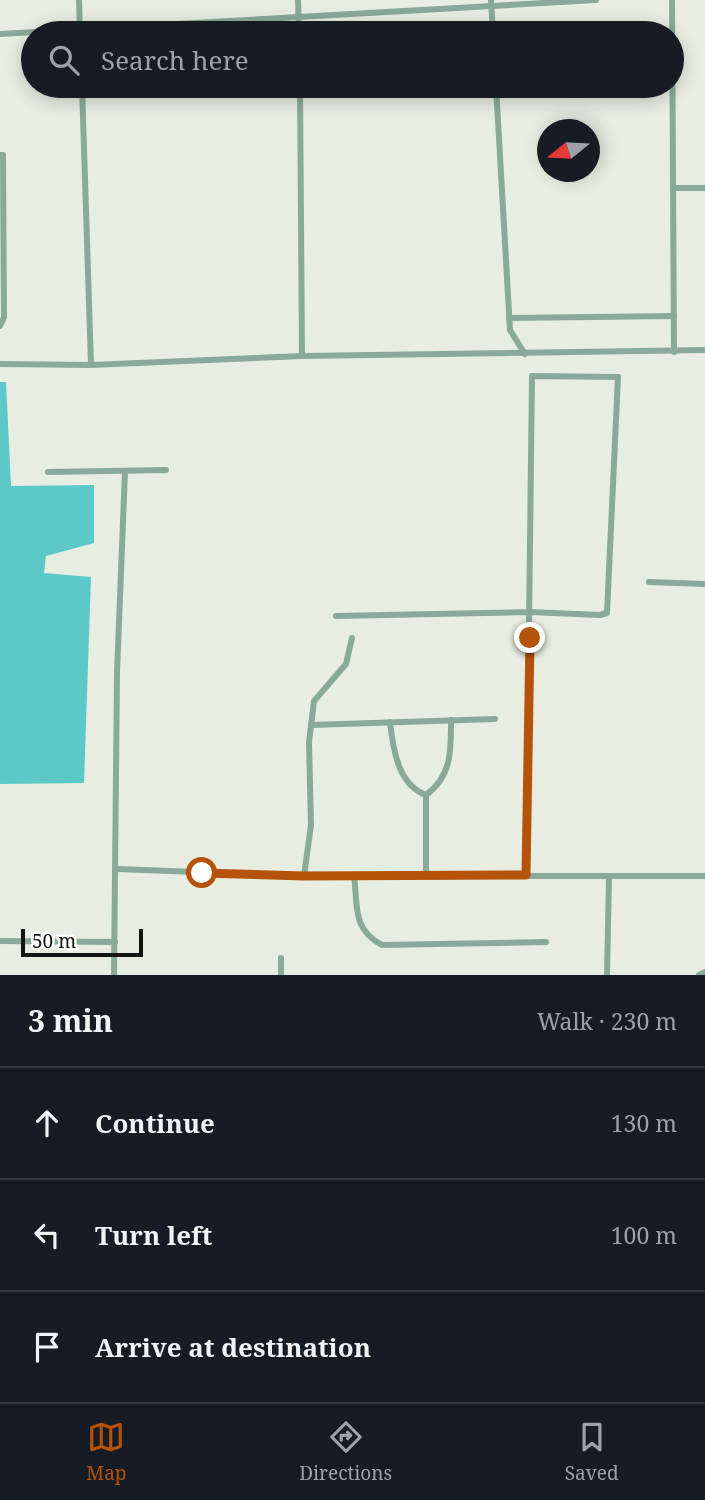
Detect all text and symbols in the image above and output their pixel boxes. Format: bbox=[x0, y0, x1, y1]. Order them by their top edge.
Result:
search box bbox=[21, 21, 684, 98]
icon: search bbox=[45, 41, 83, 79]
text: Search here bbox=[101, 42, 249, 78]
north arrow bbox=[537, 119, 600, 182]
route end bbox=[514, 622, 545, 653]
route start bbox=[186, 857, 217, 888]
scale bar bbox=[21, 926, 144, 958]
text: 50 m bbox=[32, 928, 76, 954]
text: 3 min bbox=[28, 1000, 113, 1041]
text: Walk · 230 m bbox=[537, 1005, 677, 1037]
icon: ahead bbox=[28, 1104, 66, 1142]
text: Continue bbox=[95, 1105, 215, 1141]
text: 130 m bbox=[611, 1107, 677, 1139]
icon: left bbox=[28, 1216, 66, 1254]
text: Turn left bbox=[95, 1217, 212, 1253]
text: 100 m bbox=[611, 1219, 677, 1251]
icon: arrive bbox=[28, 1328, 66, 1366]
text: Arrive at destination bbox=[95, 1329, 371, 1365]
tab: Map bbox=[86, 1418, 127, 1486]
tab: Directions bbox=[299, 1418, 392, 1486]
tab: Saved bbox=[565, 1418, 619, 1486]

